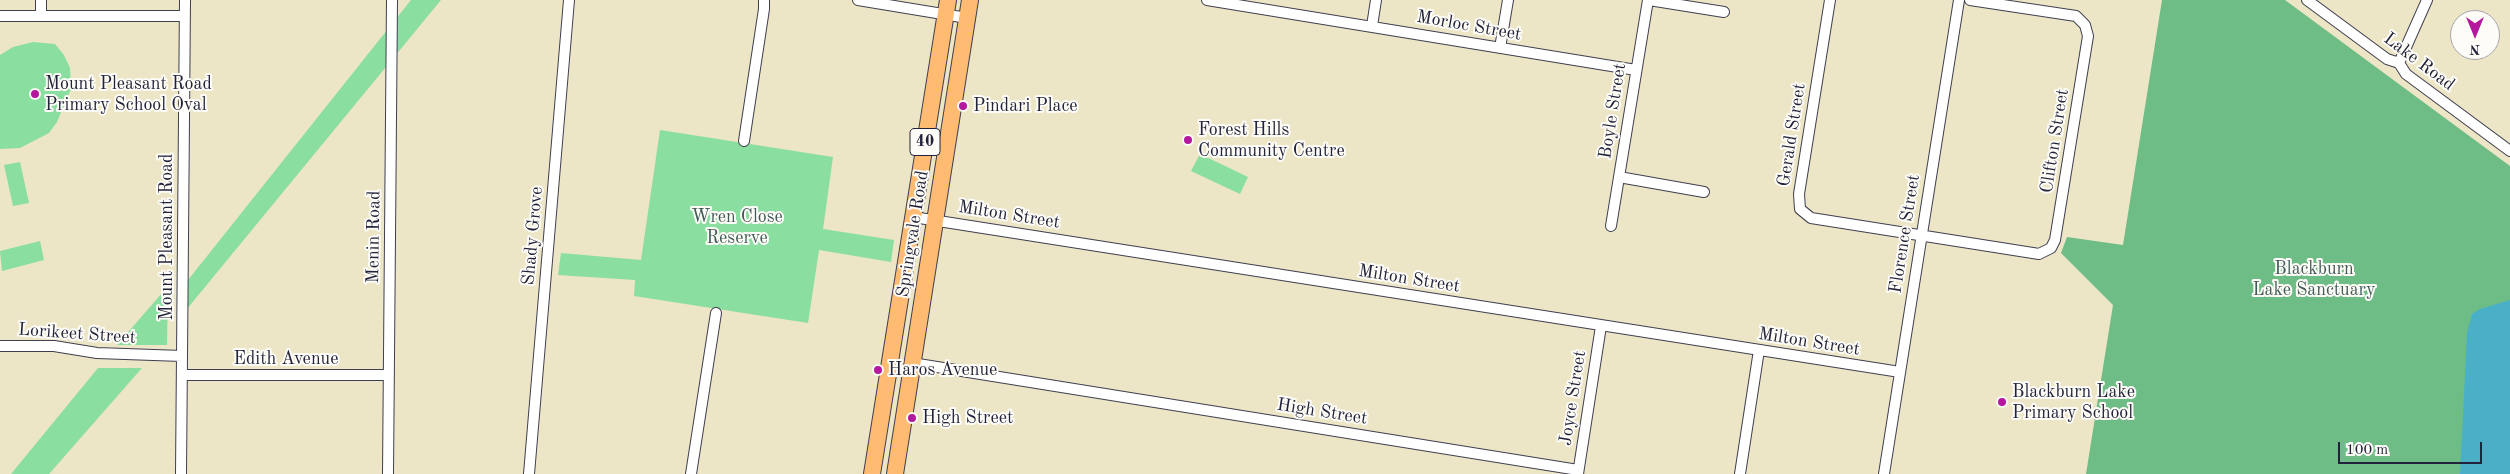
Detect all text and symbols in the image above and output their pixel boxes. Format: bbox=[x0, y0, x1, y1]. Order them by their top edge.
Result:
street label: Morloc Street bbox=[1415, 6, 1523, 46]
north arrow bbox=[2450, 10, 2500, 60]
street label: Lake Road bbox=[2379, 28, 2459, 96]
text: N bbox=[2470, 42, 2480, 56]
street label: Boyle Street bbox=[1595, 62, 1631, 160]
place label: Mount Pleasant Road Primary School Oval bbox=[45, 73, 212, 116]
street label: Gerald Street bbox=[1773, 82, 1811, 188]
street label: Clifton Street bbox=[2036, 87, 2074, 195]
marker: Mount Pleasant Road Primary School Oval bbox=[29, 88, 41, 100]
place label: Pindari Place bbox=[973, 95, 1078, 117]
marker: Pindari Place bbox=[957, 100, 969, 112]
place label: Forest Hills Community Centre bbox=[1198, 119, 1345, 162]
road number: 40 bbox=[910, 128, 940, 156]
marker: Forest Hills Community Centre bbox=[1182, 134, 1194, 146]
street label: Mount Pleasant Road bbox=[156, 154, 178, 320]
street label: Springvale Road bbox=[892, 169, 934, 299]
street label: Florence Street bbox=[1885, 173, 1925, 295]
street label: Shady Grove bbox=[518, 186, 548, 286]
street label: Menin Road bbox=[362, 190, 386, 284]
street label: Milton Street bbox=[957, 196, 1061, 234]
park label: Wren Close Reserve bbox=[691, 206, 783, 248]
park label: Blackburn Lake Sanctuary bbox=[2253, 258, 2375, 300]
street label: Milton Street bbox=[1357, 260, 1461, 298]
street label: Lorikeet Street bbox=[17, 319, 137, 349]
street label: Milton Street bbox=[1757, 323, 1861, 361]
street label: Edith Avenue bbox=[234, 348, 338, 370]
street label: Joyce Street bbox=[1555, 349, 1591, 447]
place label: Haros Avenue bbox=[888, 359, 997, 381]
marker: Haros Avenue bbox=[872, 364, 884, 376]
place label: Blackburn Lake Primary School bbox=[2012, 381, 2135, 424]
street label: High Street bbox=[1275, 394, 1369, 430]
marker: Blackburn Lake Primary School bbox=[1996, 396, 2008, 408]
place label: High Street bbox=[922, 407, 1013, 429]
marker: High Street bbox=[906, 412, 918, 424]
scale bar bbox=[2340, 432, 2484, 464]
text: 100 m bbox=[2346, 443, 2388, 458]

